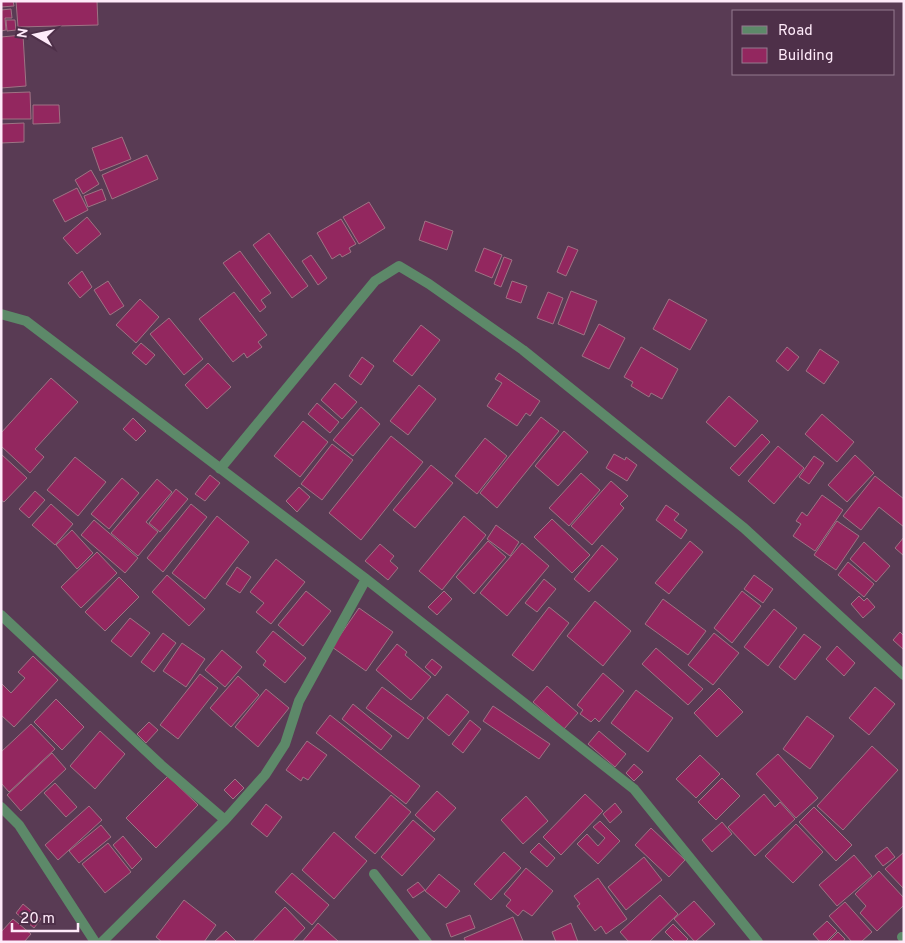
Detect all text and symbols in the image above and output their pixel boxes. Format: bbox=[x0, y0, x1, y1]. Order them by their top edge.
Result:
north arrow bbox=[10, 10, 60, 60]
legend bbox=[732, 10, 895, 75]
text: Road bbox=[778, 22, 813, 41]
text: N bbox=[14, 27, 33, 40]
text: Building bbox=[778, 47, 833, 66]
scale bar bbox=[12, 900, 79, 932]
text: 20 m bbox=[20, 910, 55, 929]

